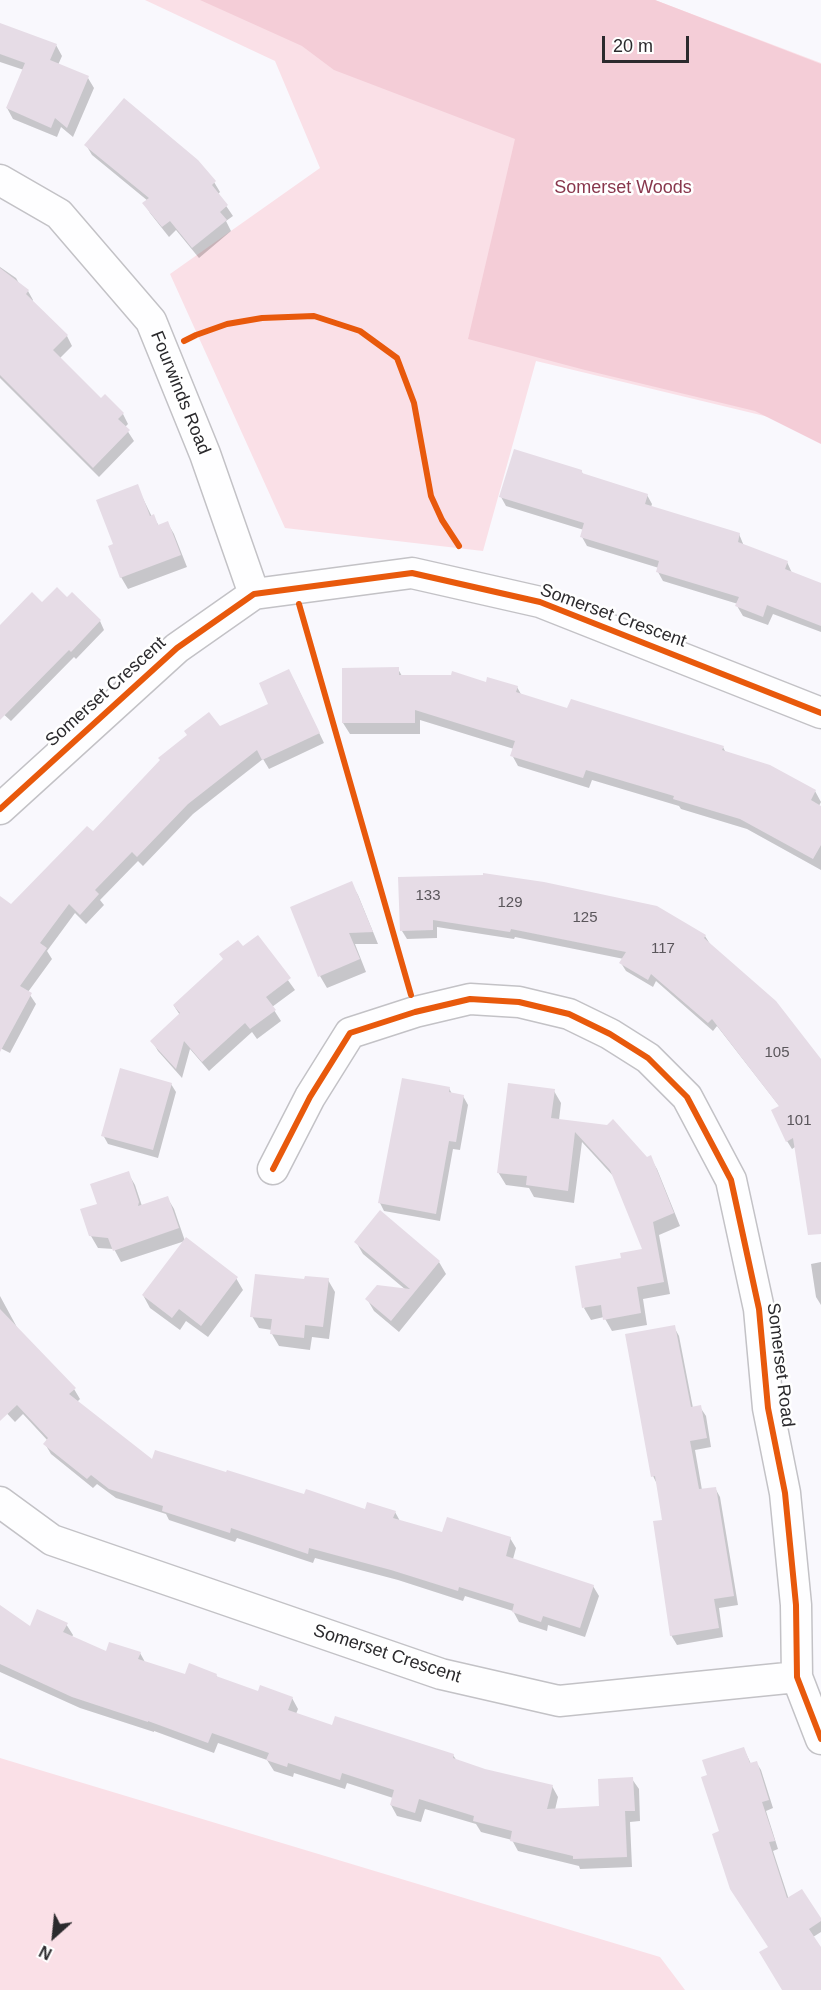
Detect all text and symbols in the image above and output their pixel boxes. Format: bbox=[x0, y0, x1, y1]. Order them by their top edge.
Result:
scale bar bbox=[605, 24, 692, 62]
text: 20 m bbox=[613, 36, 653, 56]
park label: Somerset Woods bbox=[554, 177, 692, 199]
street label: Fourwinds Road bbox=[145, 328, 215, 458]
street label: Somerset Crescent bbox=[537, 580, 689, 652]
street label: Somerset Crescent bbox=[42, 632, 170, 752]
house number: 133 bbox=[415, 887, 441, 905]
house number: 129 bbox=[497, 894, 523, 912]
house number: 125 bbox=[572, 909, 598, 927]
house number: 117 bbox=[651, 940, 675, 958]
house number: 105 bbox=[764, 1044, 790, 1062]
house number: 101 bbox=[786, 1112, 812, 1130]
street label: Somerset Road bbox=[762, 1302, 798, 1428]
street label: Somerset Crescent bbox=[310, 1620, 464, 1688]
north arrow bbox=[24, 1906, 84, 1966]
text: N bbox=[37, 1942, 55, 1963]

